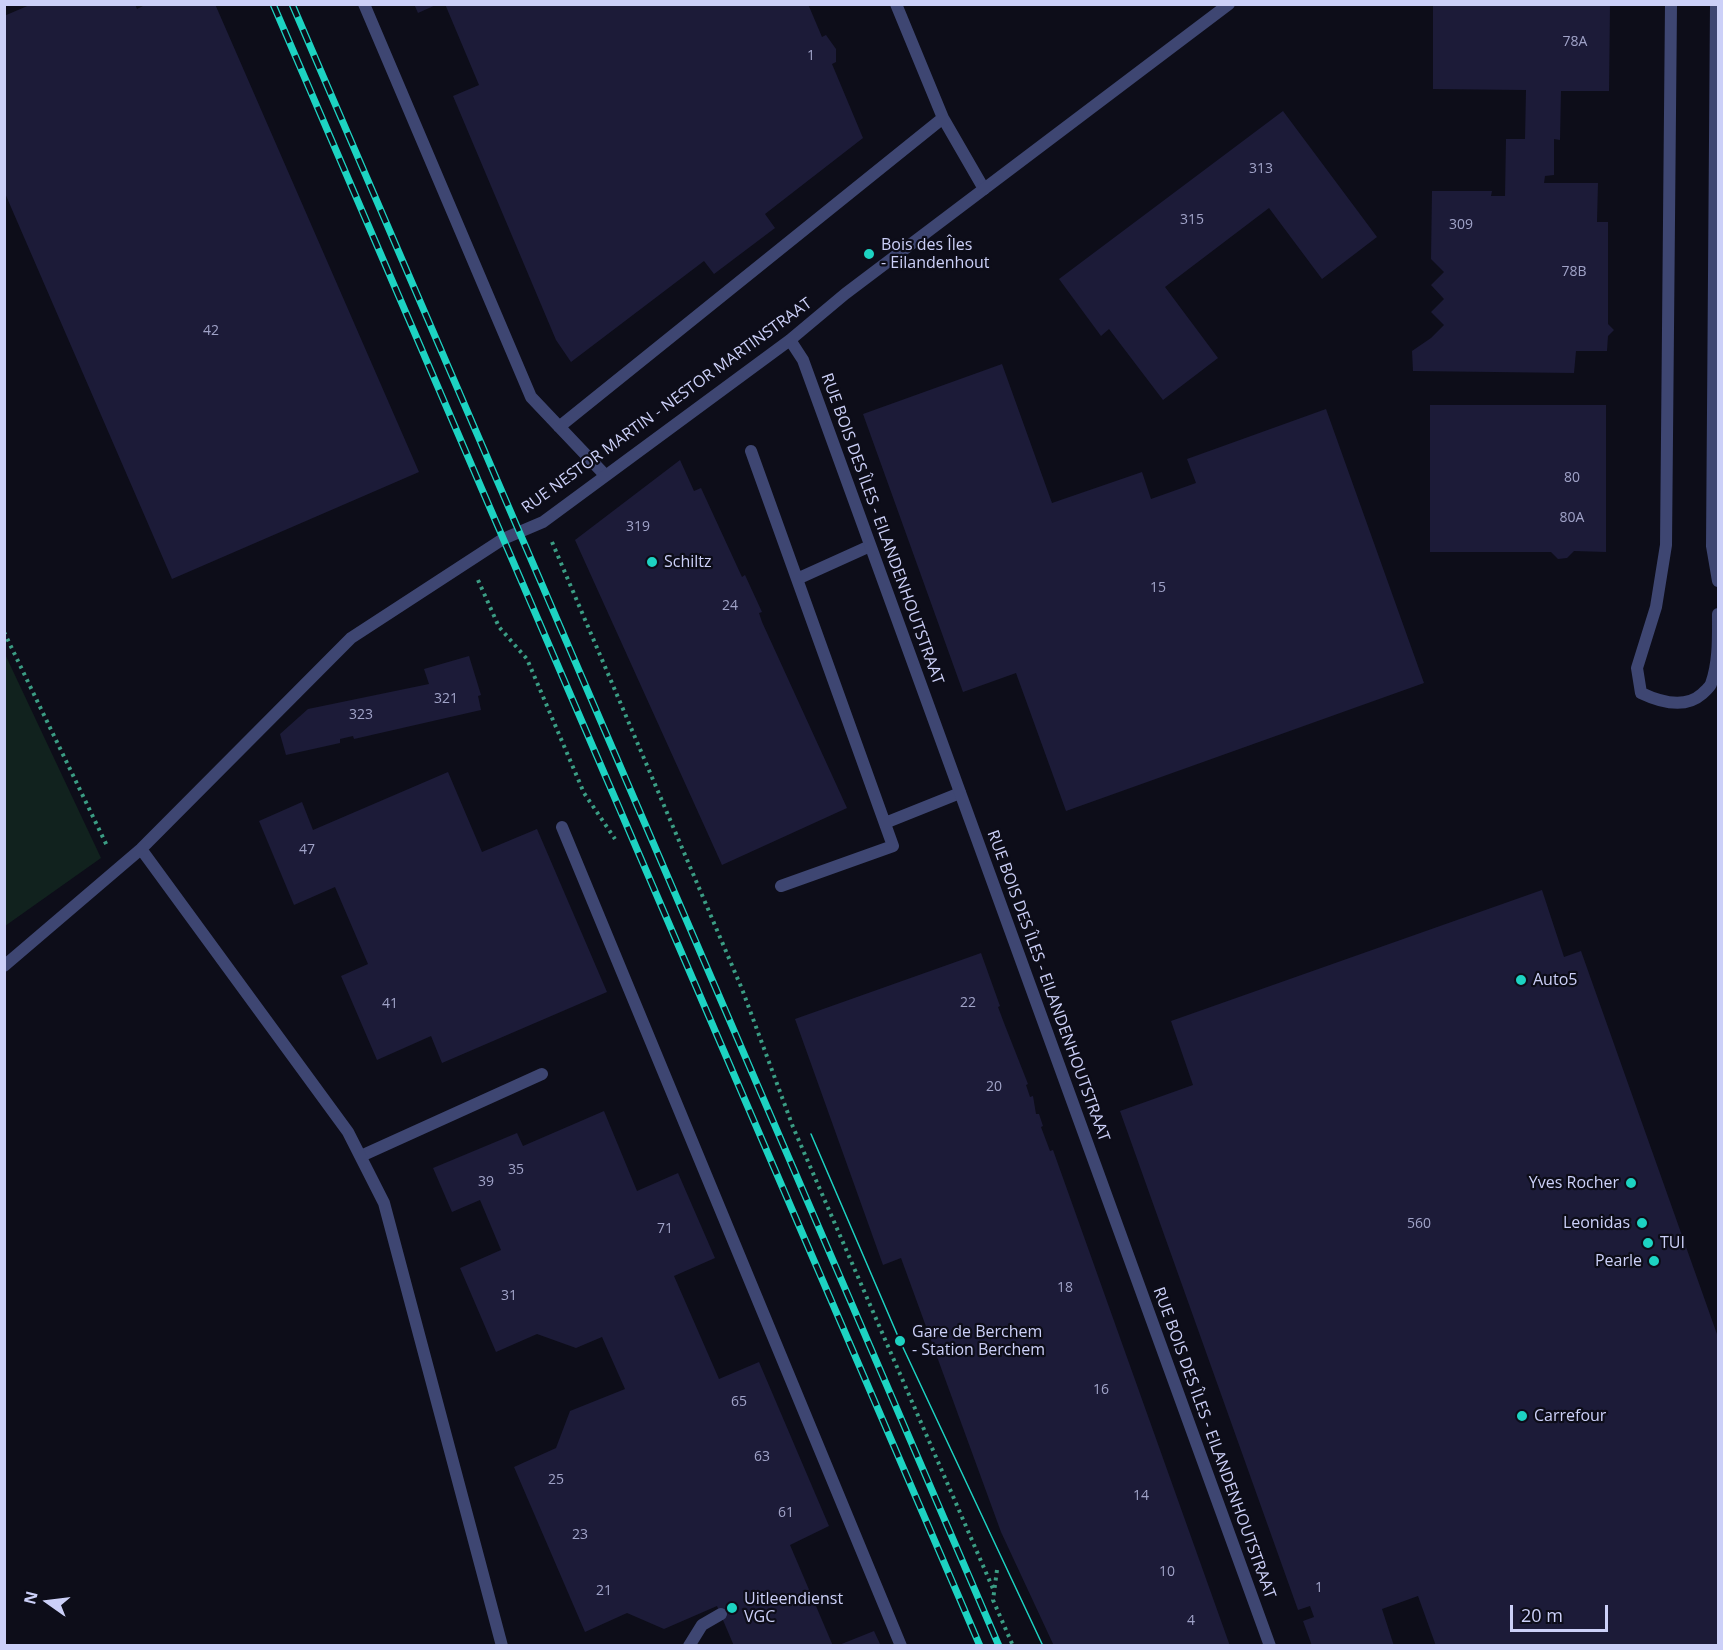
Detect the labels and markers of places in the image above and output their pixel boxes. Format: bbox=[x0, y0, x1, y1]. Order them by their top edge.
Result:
place label: Bois des Îles - Eilandenhout bbox=[881, 235, 990, 273]
marker: Bois des Îles - Eilandenhout bbox=[862, 247, 876, 261]
place label: Schiltz bbox=[664, 552, 712, 572]
marker: Schiltz bbox=[645, 555, 659, 569]
place label: Auto5 bbox=[1533, 970, 1577, 990]
marker: Auto5 bbox=[1514, 973, 1528, 987]
place label: Yves Rocher bbox=[1529, 1173, 1619, 1193]
marker: Yves Rocher bbox=[1624, 1176, 1638, 1190]
place label: Leonidas bbox=[1563, 1213, 1630, 1233]
marker: Leonidas bbox=[1635, 1216, 1649, 1230]
place label: TUI bbox=[1660, 1233, 1685, 1253]
marker: TUI bbox=[1641, 1236, 1655, 1250]
place label: Pearle bbox=[1595, 1251, 1642, 1271]
marker: Pearle bbox=[1647, 1254, 1661, 1268]
place label: Gare de Berchem - Station Berchem bbox=[912, 1322, 1045, 1360]
marker: Gare de Berchem - Station Berchem bbox=[893, 1334, 907, 1348]
place label: Carrefour bbox=[1534, 1406, 1606, 1426]
marker: Carrefour bbox=[1515, 1409, 1529, 1423]
place label: Uitleendienst VGC bbox=[744, 1589, 843, 1627]
marker: Uitleendienst VGC bbox=[725, 1601, 739, 1615]

